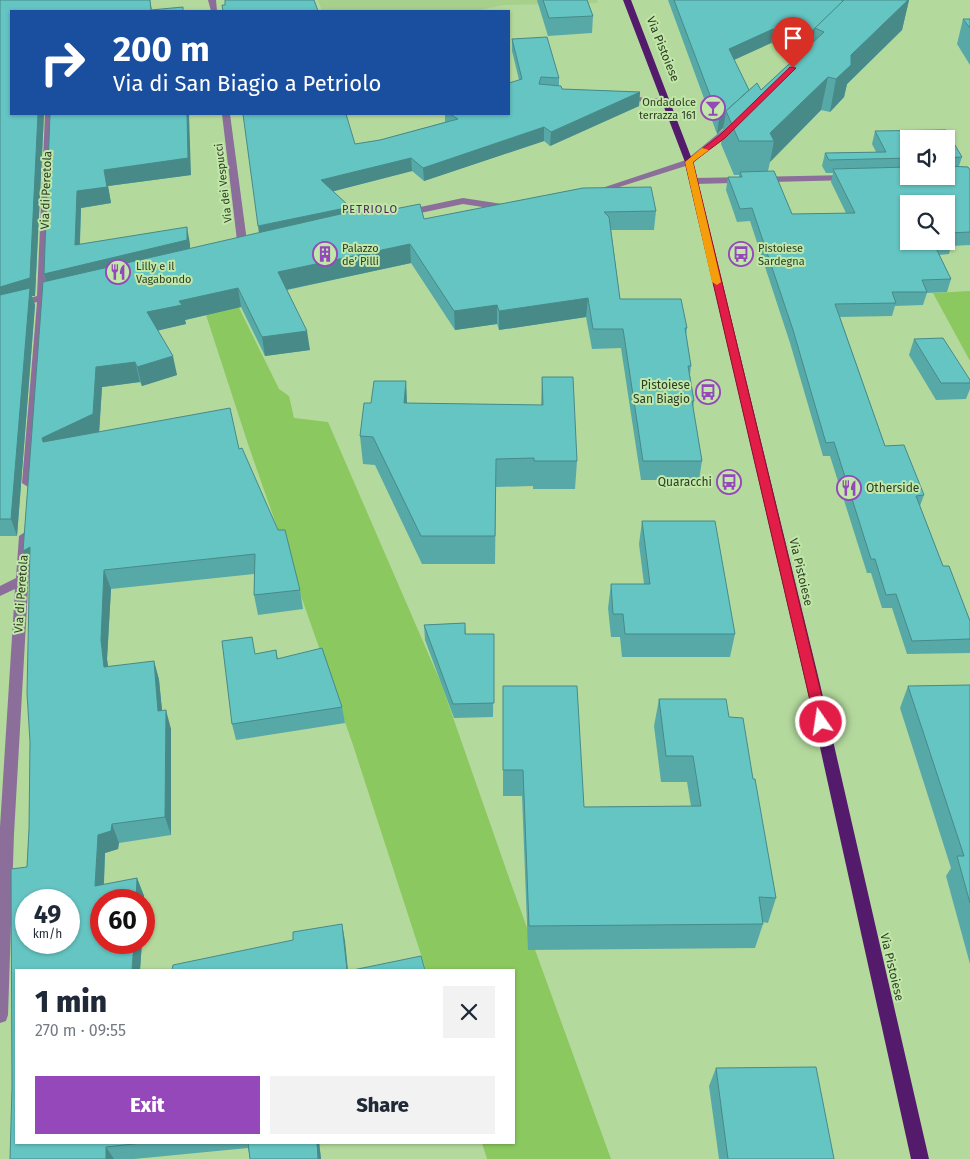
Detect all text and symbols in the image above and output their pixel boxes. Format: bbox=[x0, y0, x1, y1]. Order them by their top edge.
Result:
street label: Via Pistoiese bbox=[644, 14, 682, 84]
pin bbox=[772, 17, 814, 68]
icon: arrive bbox=[779, 24, 807, 52]
text: 200 m bbox=[113, 28, 210, 70]
icon: right bbox=[30, 30, 95, 95]
text: Via di San Biagio a Petriolo bbox=[113, 70, 381, 97]
bar icon: Ondadolce terrazza 161 bbox=[700, 95, 726, 121]
place label: Ondadolce terrazza 161 bbox=[639, 96, 696, 122]
map controls bbox=[900, 130, 955, 250]
button: sound bbox=[900, 130, 955, 185]
street label: Via dei Vespucci bbox=[212, 142, 235, 223]
street label: Via di Peretola bbox=[38, 150, 54, 230]
button: search bbox=[900, 195, 955, 250]
district label: PETRIOLO bbox=[342, 203, 398, 216]
building icon: Palazzo de’ Pilli bbox=[312, 241, 338, 267]
bus stop icon: Pistoiese Sardegna bbox=[728, 241, 754, 267]
place label: Palazzo de’ Pilli bbox=[342, 242, 379, 268]
place label: Pistoiese Sardegna bbox=[758, 242, 805, 268]
restaurant icon: Lilly e il Vagabondo bbox=[105, 259, 131, 285]
place label: Lilly e il Vagabondo bbox=[136, 260, 191, 286]
place label: Pistoiese San Biagio bbox=[633, 378, 690, 406]
bus stop icon: Pistoiese San Biagio bbox=[695, 379, 721, 405]
bus stop icon: Quaracchi bbox=[716, 469, 742, 495]
place label: Quaracchi bbox=[658, 475, 712, 489]
restaurant icon: Otherside bbox=[836, 475, 862, 501]
place label: Otherside bbox=[866, 481, 919, 495]
street label: Via Pistoiese bbox=[786, 537, 816, 607]
street label: Via di Peretola bbox=[11, 554, 31, 634]
position arrow bbox=[794, 695, 846, 747]
speed limit sign: 60 bbox=[90, 889, 155, 954]
text: 49 bbox=[34, 900, 61, 930]
text: km/h bbox=[33, 927, 62, 941]
street label: Via Pistoiese bbox=[877, 932, 907, 1002]
text: 1 min bbox=[35, 984, 107, 1020]
button: close bbox=[443, 986, 495, 1038]
text: 270 m · 09:55 bbox=[35, 1021, 126, 1040]
button: Exit bbox=[35, 1076, 260, 1134]
button: Share bbox=[270, 1076, 495, 1134]

